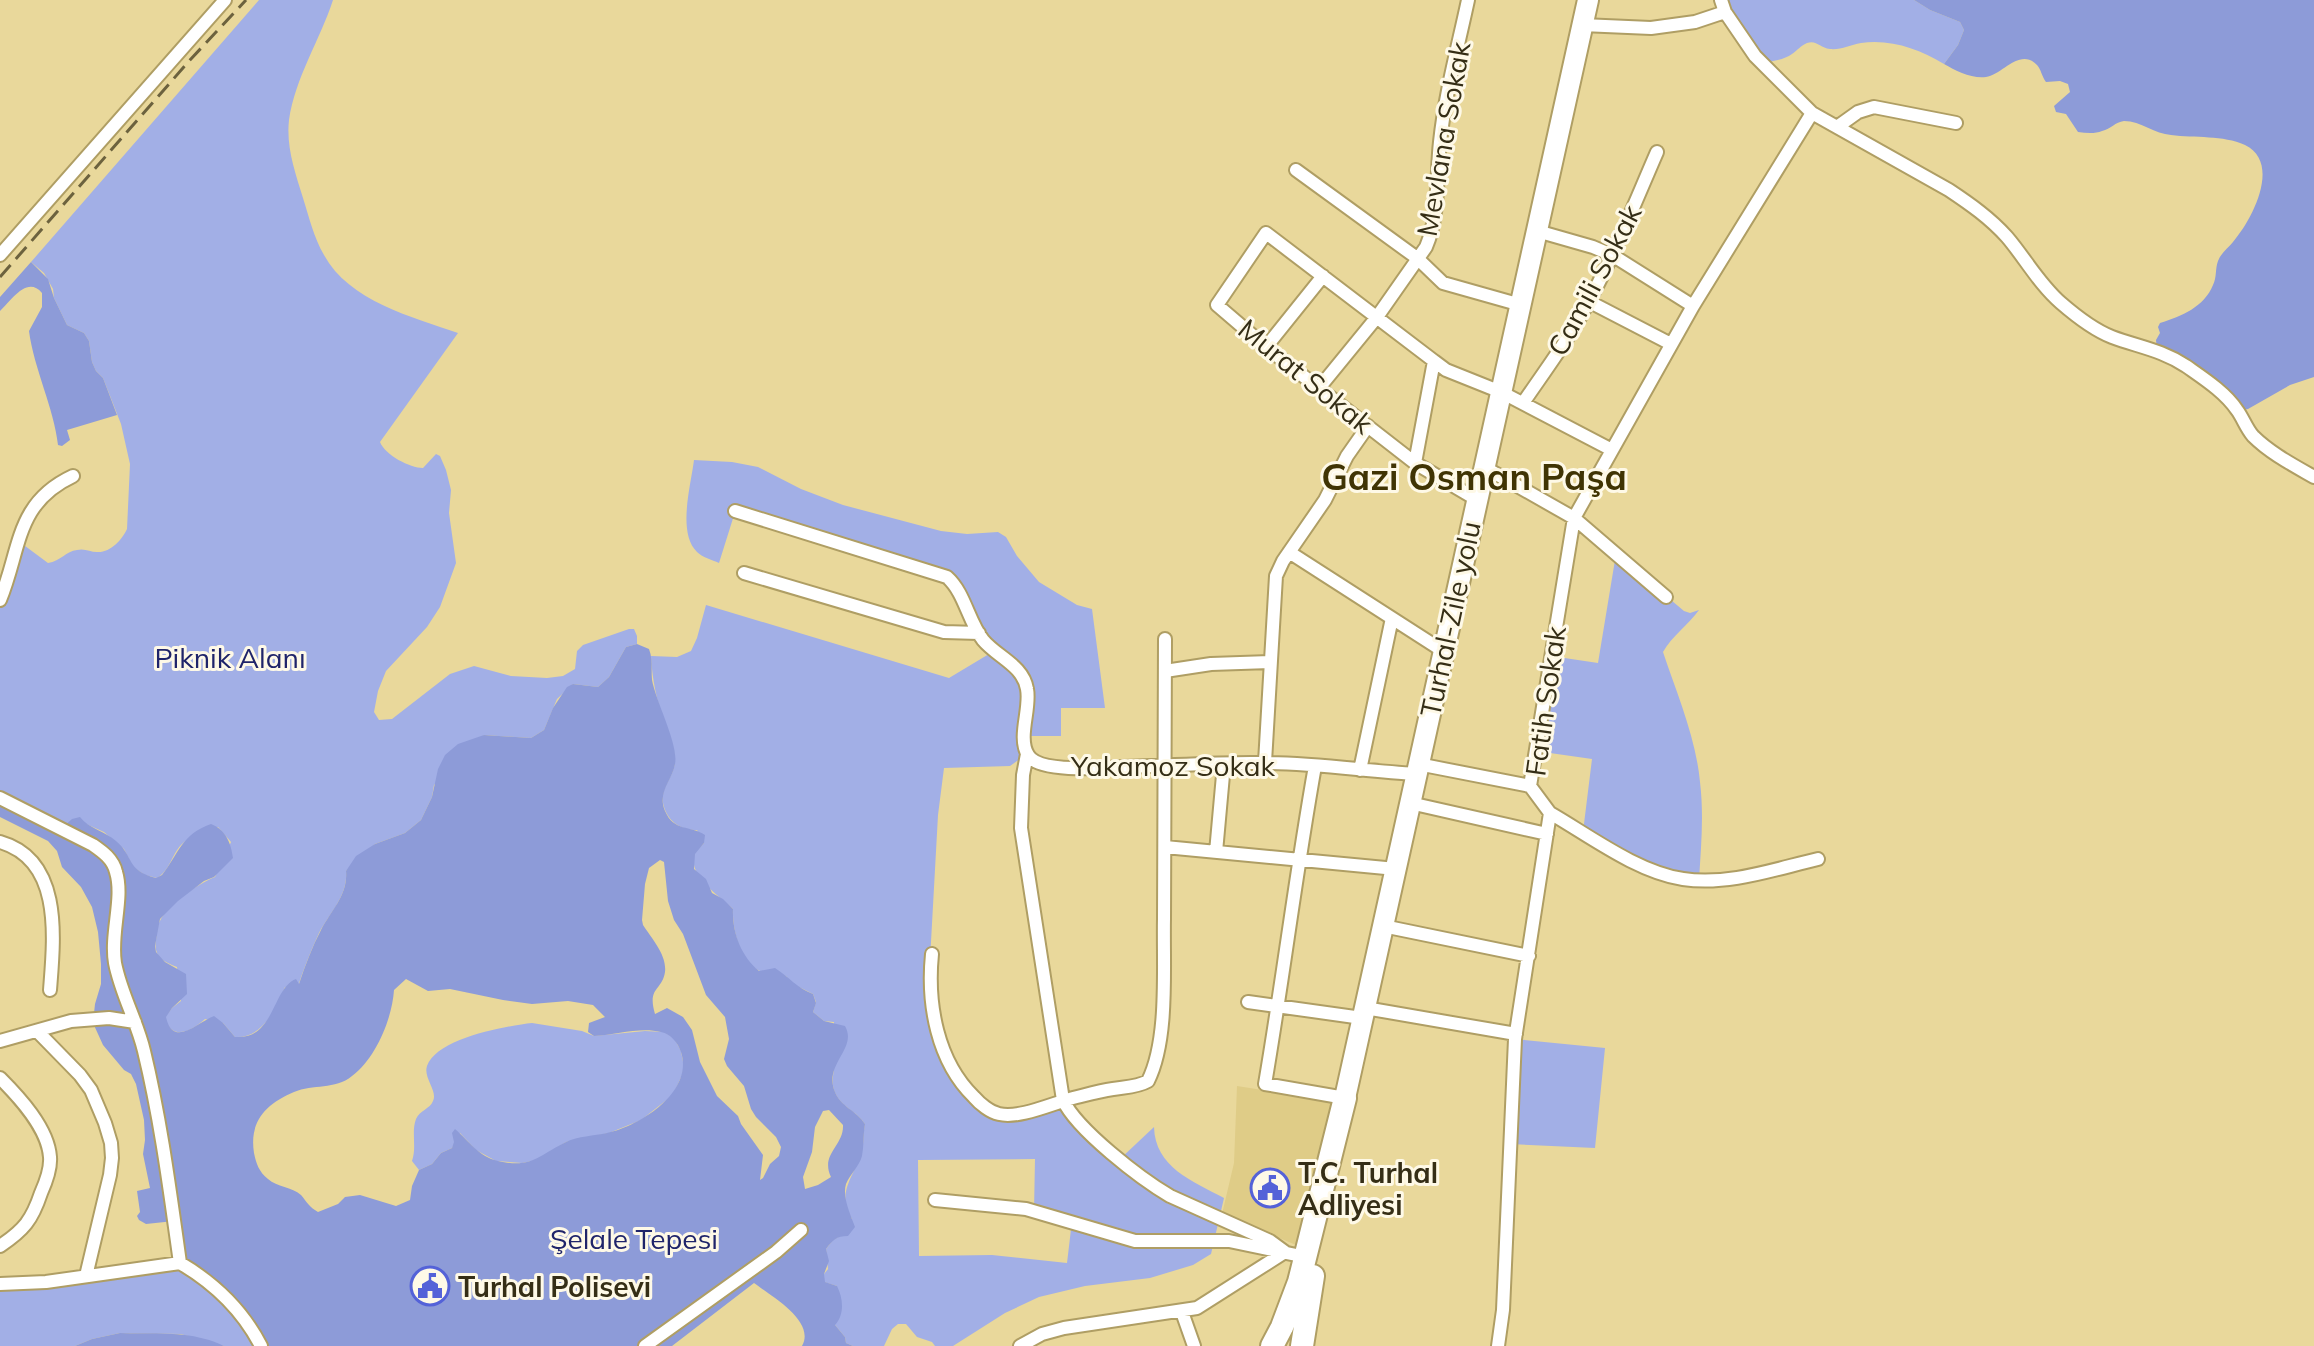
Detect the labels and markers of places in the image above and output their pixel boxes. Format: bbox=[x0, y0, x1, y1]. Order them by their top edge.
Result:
place label: T.C. Turhal Adliyesi bbox=[1298, 1155, 1438, 1222]
public building icon: T.C. Turhal Adliyesi bbox=[1249, 1167, 1291, 1209]
public building icon: Turhal Polisevi bbox=[409, 1265, 451, 1307]
place label: Turhal Polisevi bbox=[458, 1269, 651, 1304]

